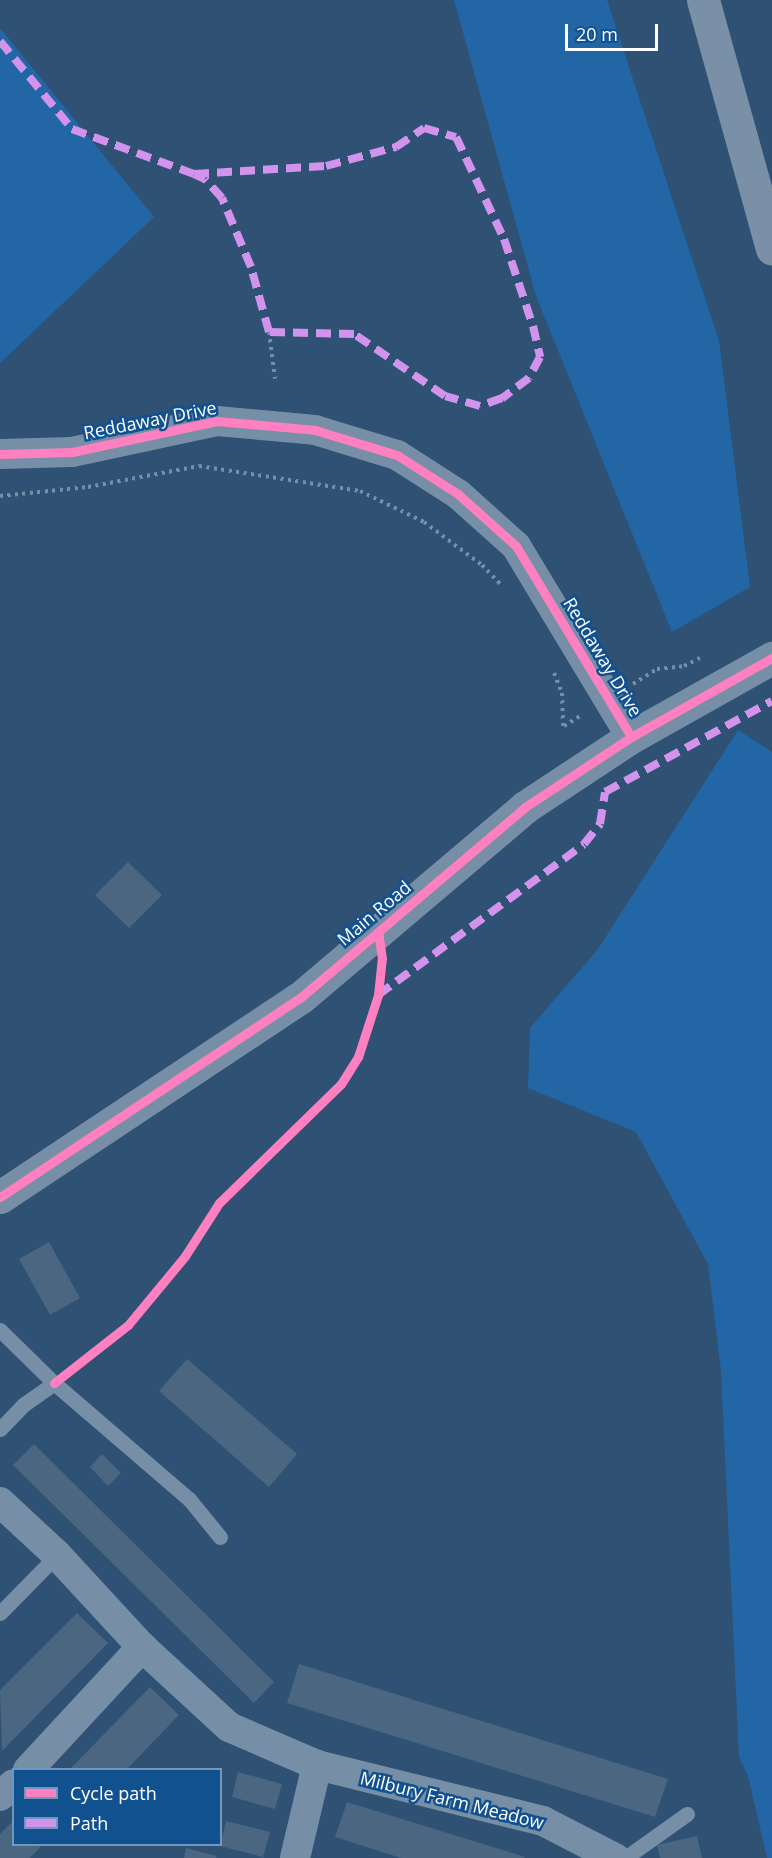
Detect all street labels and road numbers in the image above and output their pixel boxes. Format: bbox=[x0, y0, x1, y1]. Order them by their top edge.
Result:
street label: Reddaway Drive bbox=[82, 397, 218, 443]
street label: Reddaway Drive bbox=[559, 594, 647, 720]
street label: Main Road bbox=[333, 876, 415, 950]
street label: Milbury Farm Meadow bbox=[358, 1767, 546, 1833]

